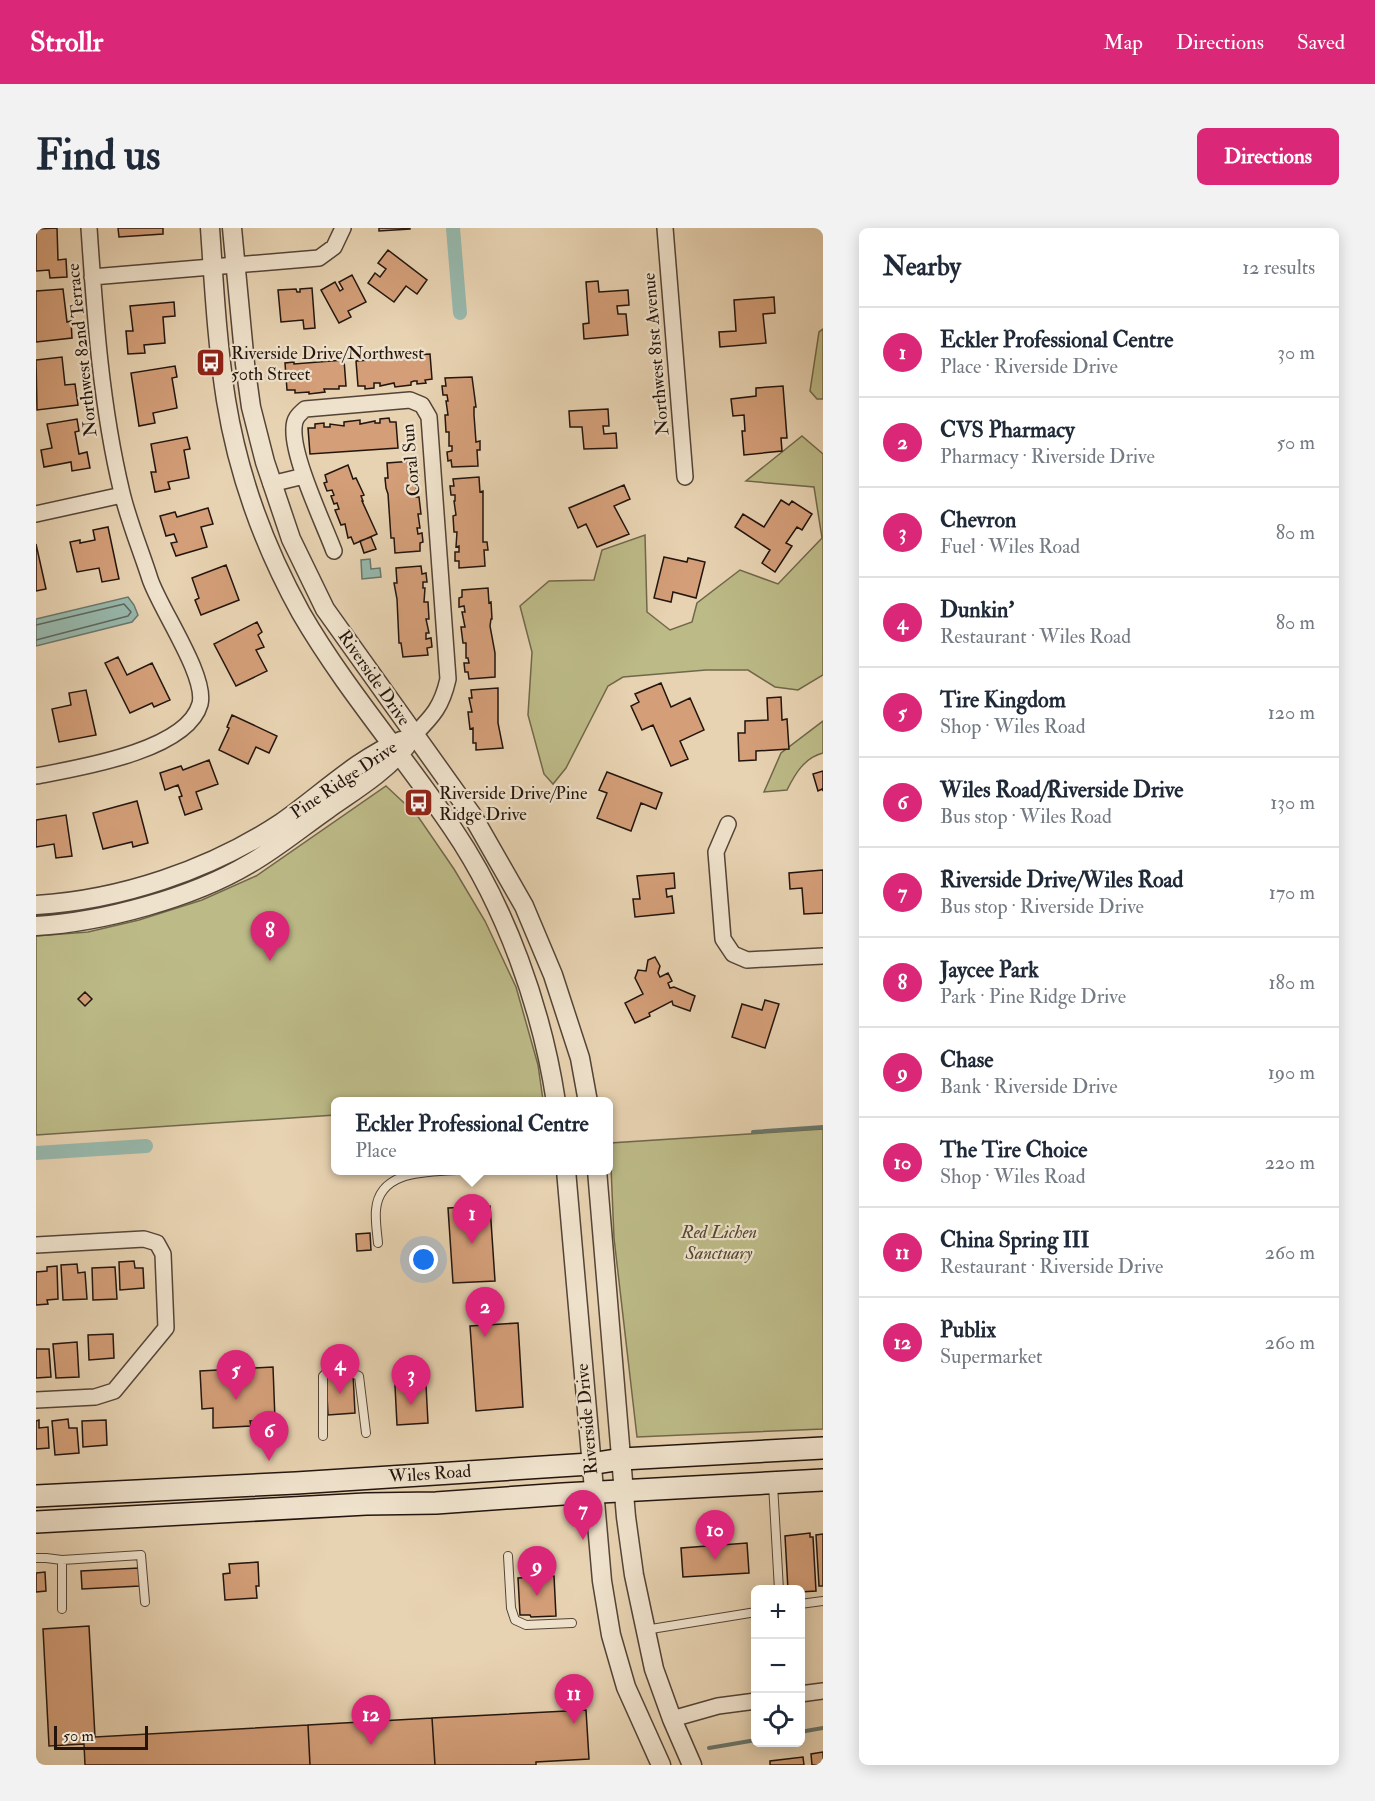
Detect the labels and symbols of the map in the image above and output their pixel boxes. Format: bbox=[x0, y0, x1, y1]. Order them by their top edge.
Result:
street label: Northwest 82nd Terrace bbox=[61, 262, 103, 438]
street label: Northwest 81st Avenue bbox=[637, 271, 675, 436]
place label: Riverside Drive/Northwest 50th Street bbox=[231, 342, 424, 386]
bus stop icon: Riverside Drive/Northwest 50th Street bbox=[194, 347, 226, 379]
street label: Coral Sun bbox=[396, 423, 426, 497]
street label: Riverside Drive bbox=[333, 626, 416, 731]
street label: Pine Ridge Drive bbox=[286, 736, 402, 824]
place label: Riverside Drive/Pine Ridge Drive bbox=[439, 782, 588, 826]
bus stop icon: Riverside Drive/Pine Ridge Drive bbox=[402, 787, 434, 819]
pin: 8 bbox=[250, 912, 290, 961]
pin: 1 bbox=[452, 1194, 492, 1244]
park label: Red Lichen Sanctuary bbox=[680, 1221, 757, 1265]
your location bbox=[409, 1245, 438, 1274]
pin: 2 bbox=[466, 1288, 504, 1337]
pin: 4 bbox=[320, 1344, 360, 1394]
pin: 5 bbox=[216, 1350, 256, 1400]
pin: 3 bbox=[392, 1356, 430, 1405]
street label: Riverside Drive bbox=[571, 1362, 603, 1476]
pin: 6 bbox=[250, 1412, 288, 1461]
street label: Wiles Road bbox=[387, 1460, 472, 1488]
pin: 7 bbox=[564, 1490, 602, 1540]
pin: 10 bbox=[696, 1510, 734, 1560]
pin: 9 bbox=[518, 1546, 556, 1596]
pin: 11 bbox=[554, 1674, 594, 1724]
pin: 12 bbox=[352, 1696, 390, 1745]
scale bar bbox=[54, 1723, 148, 1750]

